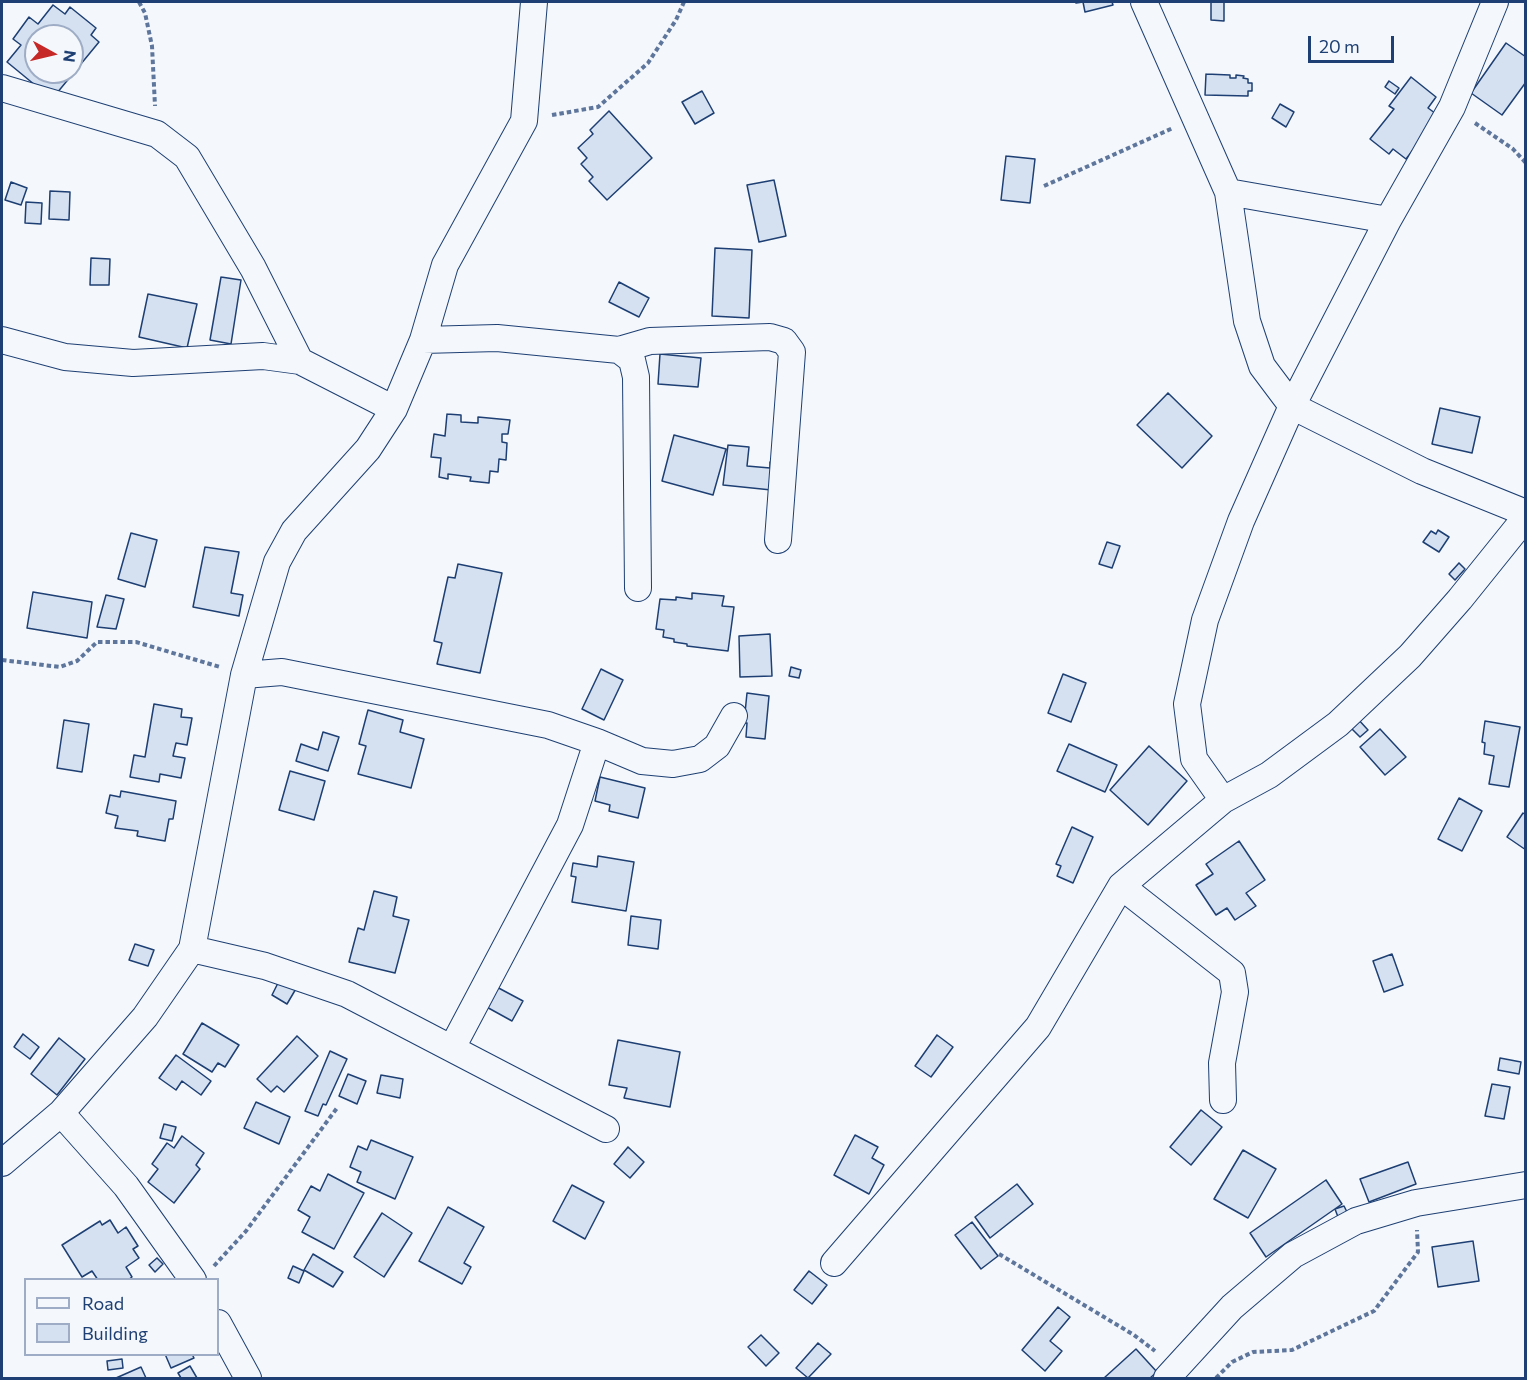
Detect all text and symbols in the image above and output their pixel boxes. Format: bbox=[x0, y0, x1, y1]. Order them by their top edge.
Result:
north arrow bbox=[24, 24, 84, 84]
scale bar bbox=[1311, 24, 1396, 62]
text: 20 m bbox=[1319, 35, 1360, 57]
text: N bbox=[60, 49, 81, 64]
legend bbox=[24, 1278, 219, 1356]
text: Road bbox=[82, 1292, 124, 1314]
text: Building bbox=[82, 1322, 148, 1344]

